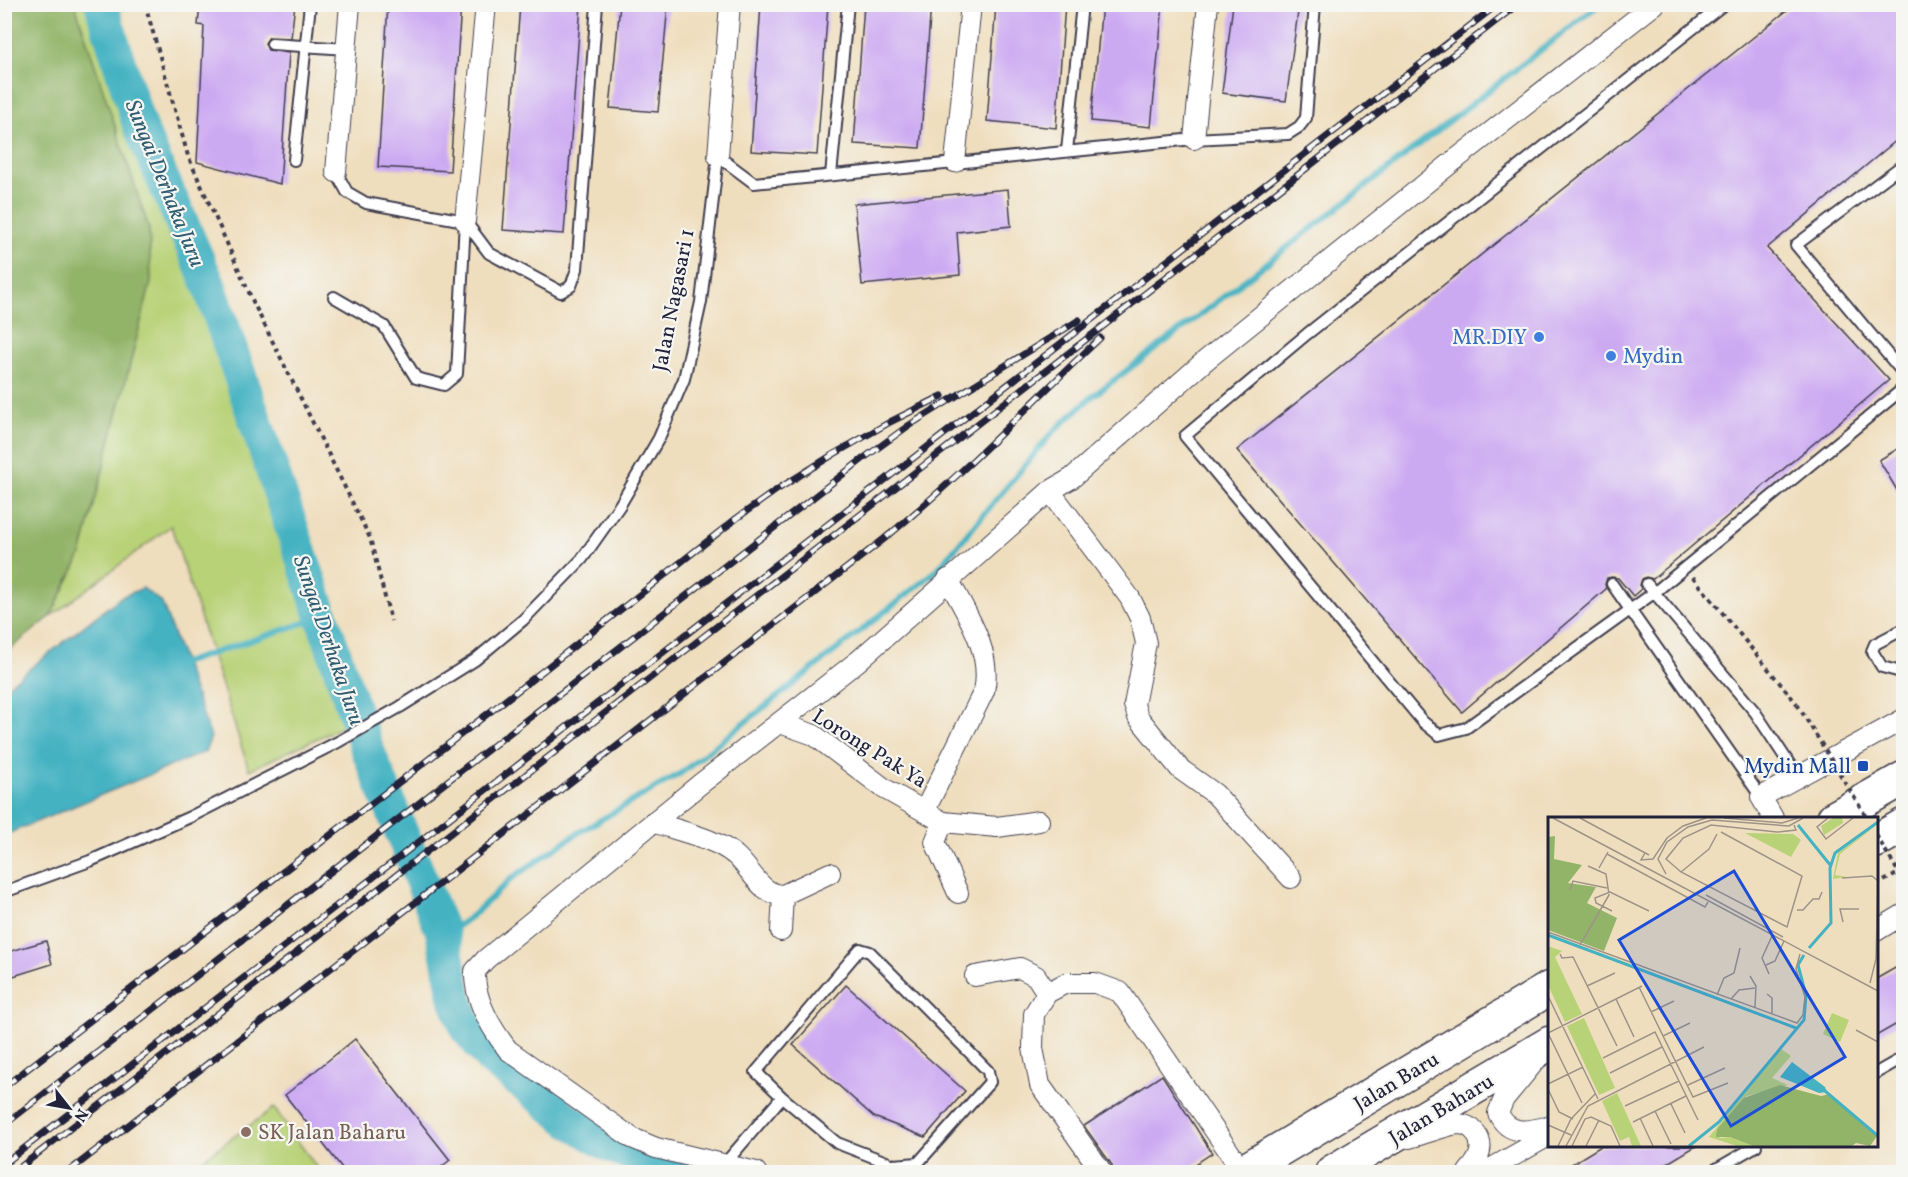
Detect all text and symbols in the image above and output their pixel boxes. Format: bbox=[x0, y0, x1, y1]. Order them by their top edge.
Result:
water label: Sungai Derhaka Juru bbox=[116, 96, 211, 272]
street label: Jalan Nagasari 1 bbox=[646, 226, 703, 374]
place label: MR.DIY bbox=[1452, 324, 1527, 353]
marker: MR.DIY bbox=[1532, 330, 1546, 344]
place label: Mydin bbox=[1623, 343, 1683, 372]
marker: Mydin bbox=[1604, 349, 1618, 363]
water label: Sungai Derhaka Juru bbox=[284, 552, 371, 730]
street label: Lorong Pak Ya bbox=[806, 702, 932, 796]
place label: Mydin Mall bbox=[1744, 753, 1851, 782]
marker: Mydin Mall bbox=[1856, 759, 1870, 773]
inset map bbox=[1548, 817, 1878, 1147]
street label: Jalan Baru bbox=[1349, 1045, 1445, 1119]
street label: Jalan Baharu bbox=[1384, 1067, 1500, 1153]
north arrow bbox=[39, 1078, 99, 1138]
text: N bbox=[68, 1104, 93, 1126]
place label: SK Jalan Baharu bbox=[258, 1119, 406, 1148]
marker: SK Jalan Baharu bbox=[239, 1125, 253, 1139]

